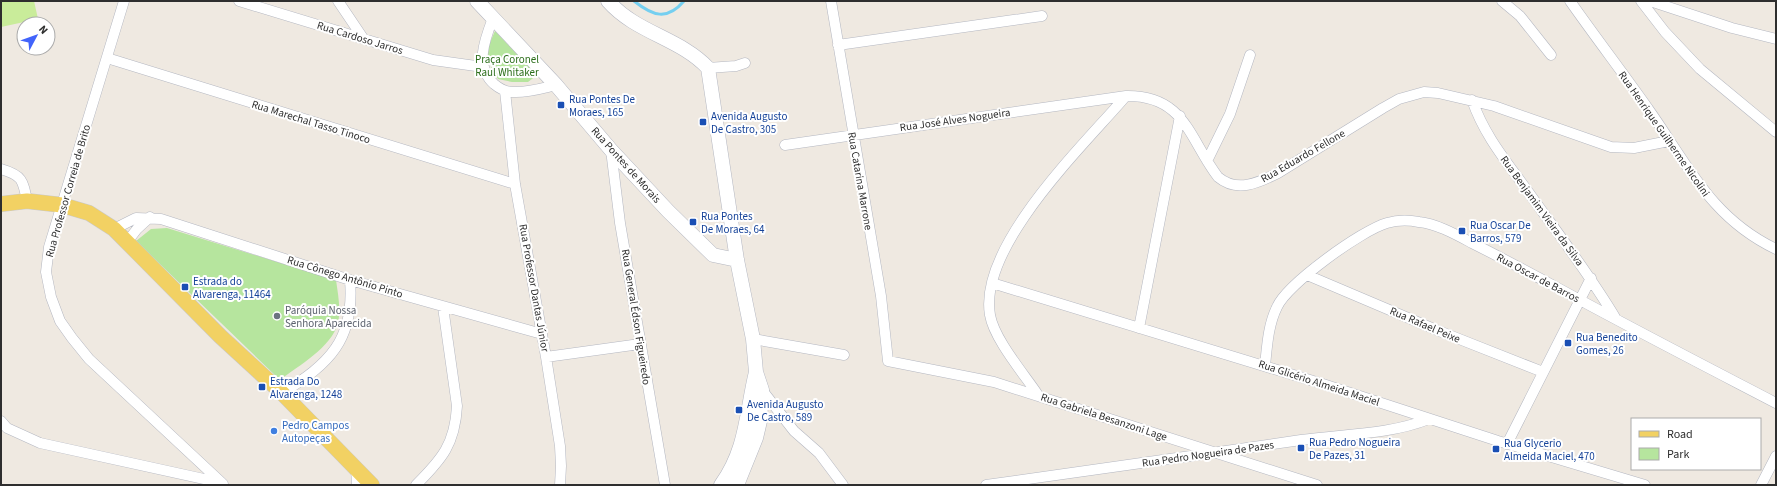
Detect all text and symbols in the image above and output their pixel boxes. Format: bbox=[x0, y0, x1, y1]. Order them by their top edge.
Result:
north arrow bbox=[16, 16, 56, 56]
street label: Rua Cardoso Jarros bbox=[315, 18, 405, 58]
text: N bbox=[35, 22, 51, 37]
park label: Praça Coronel Raul Whitaker bbox=[475, 52, 539, 80]
street label: Rua Henrique Guilherme Nicolini bbox=[1615, 68, 1713, 200]
place label: Rua Pontes De Moraes, 165 bbox=[569, 92, 636, 120]
street label: Rua Marechal Tasso Tinoco bbox=[250, 97, 372, 147]
marker: Rua Pontes De Moraes, 165 bbox=[556, 100, 566, 110]
street label: Rua José Alves Nogueira bbox=[899, 105, 1011, 135]
place label: Avenida Augusto De Castro, 305 bbox=[711, 109, 787, 137]
marker: Avenida Augusto De Castro, 305 bbox=[698, 117, 708, 127]
street label: Rua Professor Correia de Brito bbox=[42, 123, 94, 259]
street label: Rua Pontes de Morais bbox=[588, 124, 665, 207]
street label: Rua Eduardo Fellone bbox=[1258, 125, 1348, 186]
street label: Rua Catarina Marrone bbox=[844, 131, 876, 232]
street label: Rua Benjamim Vieira da Silva bbox=[1497, 153, 1587, 269]
place label: Rua Pontes De Moraes, 64 bbox=[701, 209, 765, 237]
marker: Rua Pontes De Moraes, 64 bbox=[688, 217, 698, 227]
place label: Rua Oscar De Barros, 579 bbox=[1470, 218, 1531, 246]
street label: Rua Professor Dantas Júnior bbox=[515, 223, 553, 353]
marker: Rua Oscar De Barros, 579 bbox=[1457, 226, 1467, 236]
street label: Rua General Édson Figueiredo bbox=[618, 248, 654, 386]
street label: Rua Oscar de Barros bbox=[1494, 250, 1583, 306]
street label: Rua Cônego Antônio Pinto bbox=[285, 252, 405, 302]
place label: Estrada do Alvarenga, 11464 bbox=[193, 274, 271, 302]
marker: Estrada do Alvarenga, 11464 bbox=[180, 282, 190, 292]
place label: Paróquia Nossa Senhora Aparecida bbox=[285, 303, 372, 331]
street label: Rua Rafael Peixe bbox=[1388, 303, 1463, 347]
marker: Paróquia Nossa Senhora Aparecida bbox=[272, 311, 282, 321]
place label: Rua Benedito Gomes, 26 bbox=[1576, 330, 1638, 358]
marker: Rua Benedito Gomes, 26 bbox=[1563, 338, 1573, 348]
street label: Rua Glicério Almeida Maciel bbox=[1256, 356, 1382, 410]
place label: Estrada Do Alvarenga, 1248 bbox=[270, 374, 343, 402]
marker: Estrada Do Alvarenga, 1248 bbox=[257, 382, 267, 392]
street label: Rua Gabriela Besanzoni Lage bbox=[1039, 389, 1170, 445]
place label: Avenida Augusto De Castro, 589 bbox=[747, 397, 823, 425]
marker: Avenida Augusto De Castro, 589 bbox=[734, 405, 744, 415]
place label: Pedro Campos Autopeças bbox=[282, 418, 349, 446]
legend bbox=[1631, 418, 1761, 470]
marker: Pedro Campos Autopeças bbox=[269, 426, 279, 436]
text: Road bbox=[1667, 426, 1693, 443]
place label: Rua Pedro Nogueira De Pazes, 31 bbox=[1309, 435, 1400, 463]
place label: Rua Glycerio Almeida Maciel, 470 bbox=[1504, 436, 1595, 464]
street label: Rua Pedro Nogueira de Pazes bbox=[1141, 437, 1275, 471]
marker: Rua Pedro Nogueira De Pazes, 31 bbox=[1296, 443, 1306, 453]
marker: Rua Glycerio Almeida Maciel, 470 bbox=[1491, 444, 1501, 454]
text: Park bbox=[1667, 446, 1689, 463]

